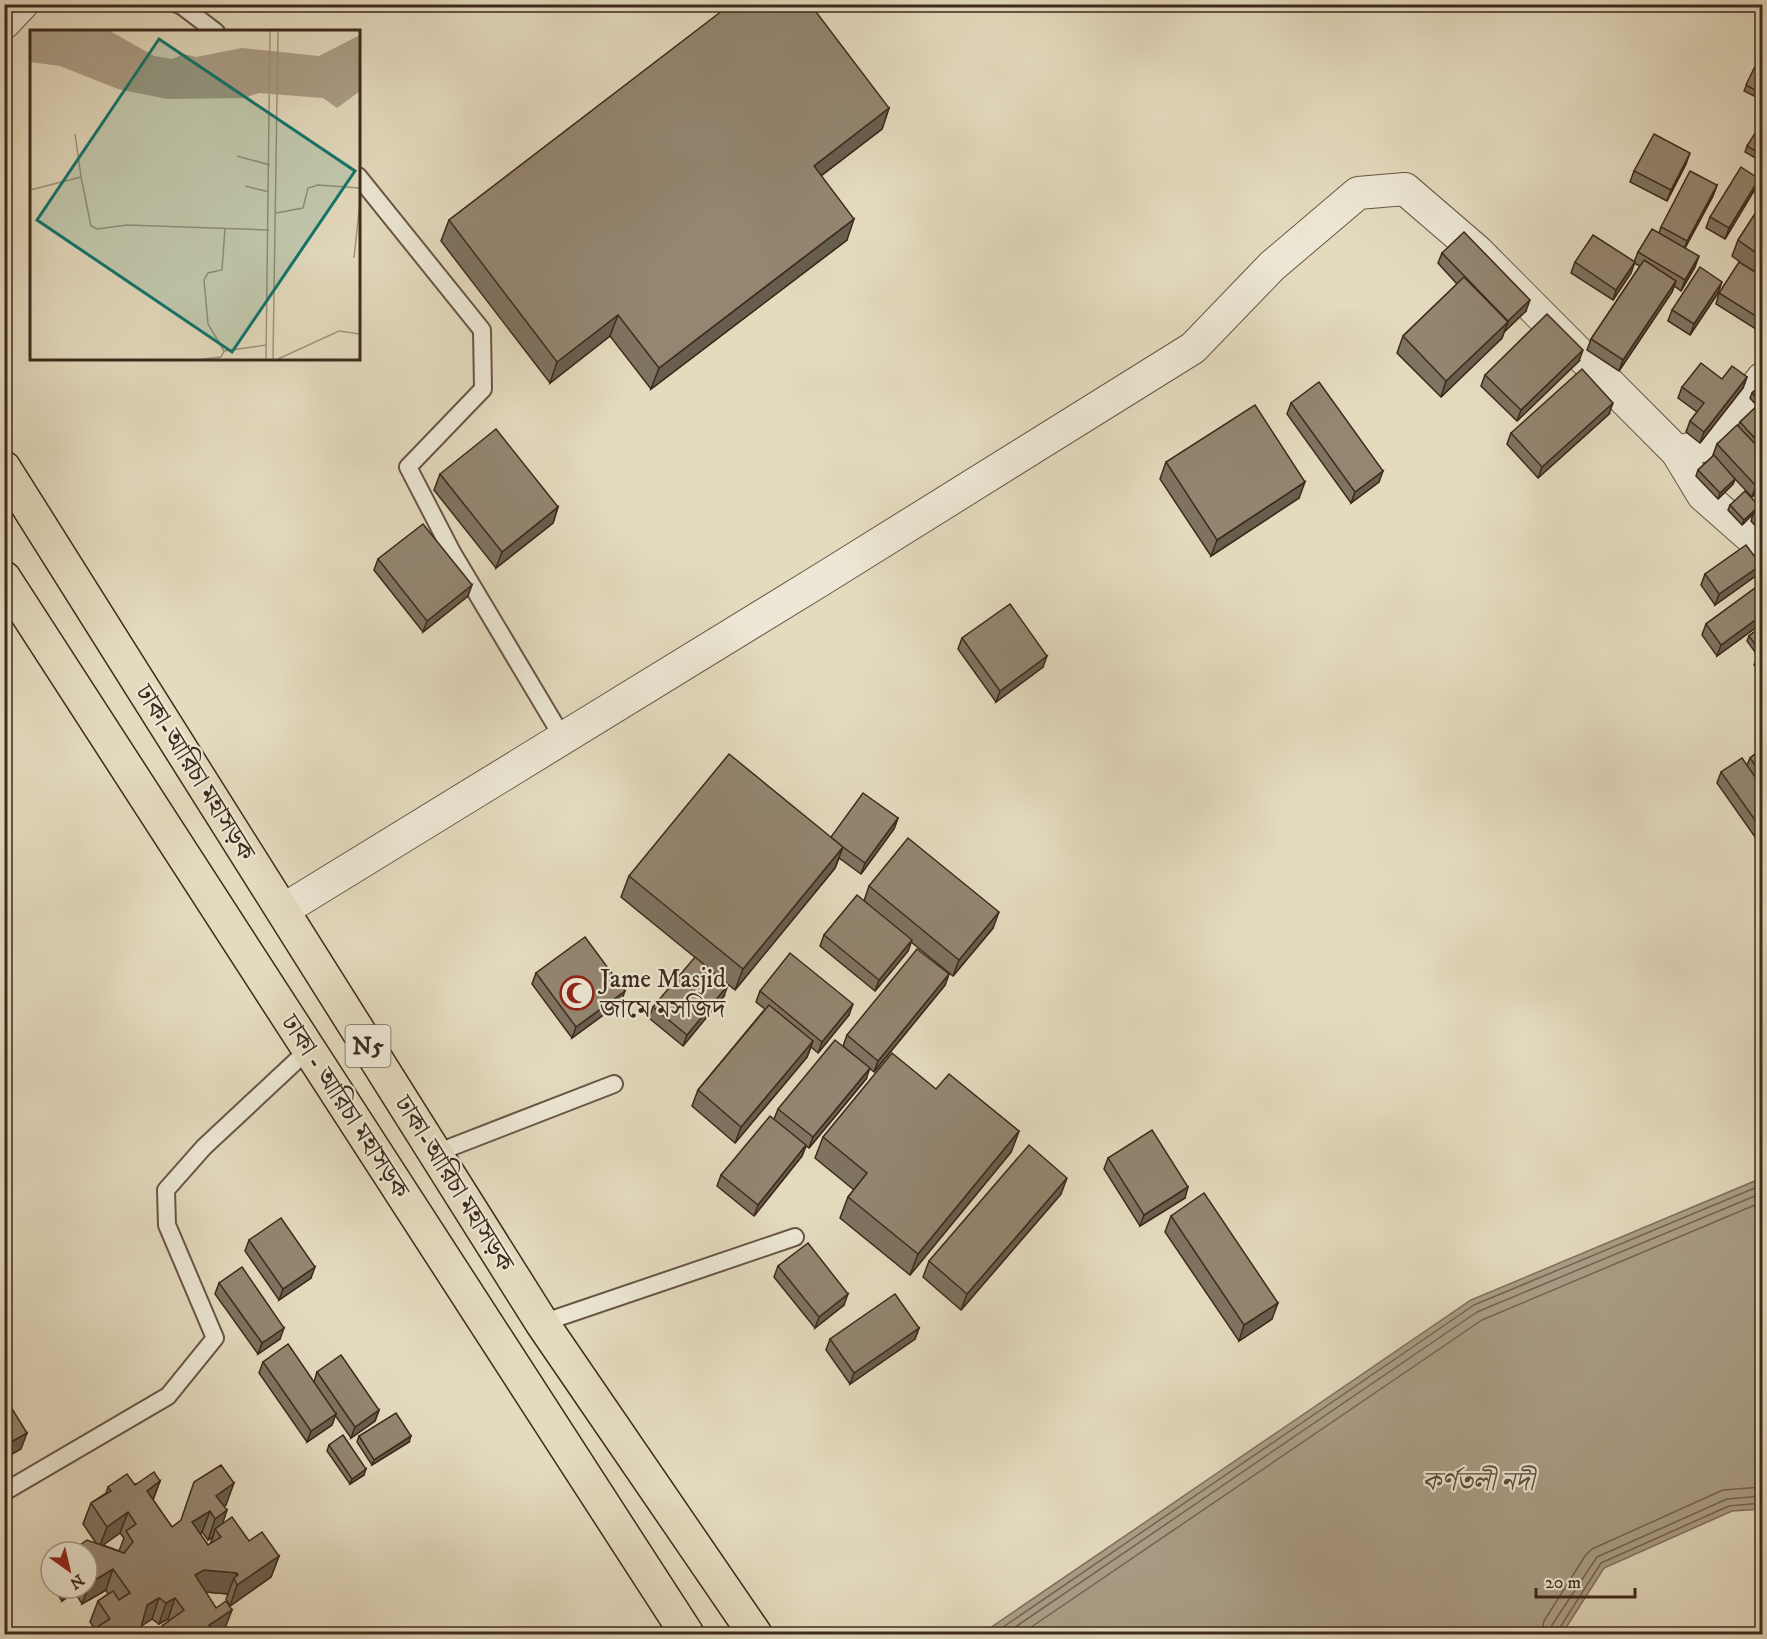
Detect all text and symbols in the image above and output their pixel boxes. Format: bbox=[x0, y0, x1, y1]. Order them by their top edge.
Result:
inset map bbox=[30, 30, 360, 360]
street label: ঢাকা-আরিচা মহাসড়ক bbox=[127, 678, 263, 868]
place label: Jame Masjid জামে মসজিদ bbox=[598, 963, 727, 1026]
mosque icon: Jame Masjid জামে মসজিদ bbox=[559, 975, 595, 1011]
street label: ঢাকা - আরিচা মহাসড়ক bbox=[272, 1008, 417, 1206]
road number: N5 bbox=[346, 1025, 391, 1067]
street label: ঢাকা-আরিচা মহাসড়ক bbox=[386, 1089, 522, 1279]
water label: কর্ণতলী নদী bbox=[1422, 1465, 1538, 1499]
north arrow bbox=[39, 1540, 99, 1600]
scale bar bbox=[1536, 1561, 1635, 1599]
text: N bbox=[66, 1570, 88, 1594]
text: 20 m bbox=[1545, 1572, 1581, 1594]

